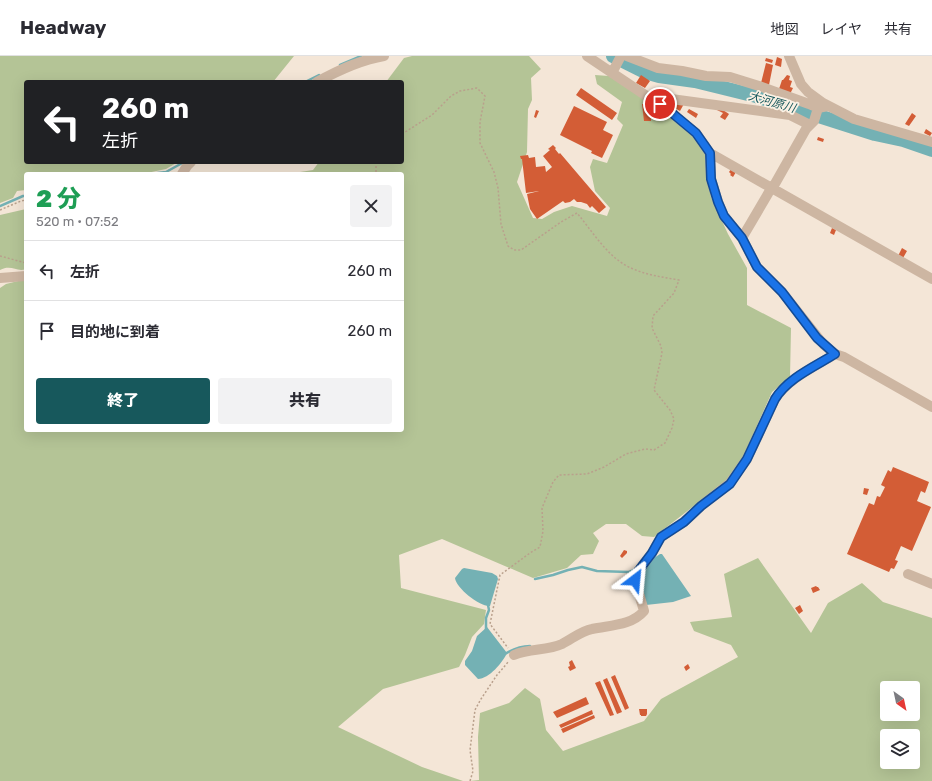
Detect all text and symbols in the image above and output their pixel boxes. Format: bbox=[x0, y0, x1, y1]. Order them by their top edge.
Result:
text: Headway bbox=[20, 16, 106, 39]
text: 地図 bbox=[770, 21, 798, 38]
text: レイヤ bbox=[820, 21, 862, 38]
text: 共有 bbox=[884, 21, 912, 38]
pin bbox=[643, 87, 677, 121]
water label: 大河原川 bbox=[747, 89, 799, 116]
text: 260 m bbox=[102, 92, 189, 125]
icon: arrive bbox=[649, 93, 671, 115]
icon: left bbox=[36, 96, 88, 148]
text: 左折 bbox=[102, 130, 138, 152]
text: 2 分 bbox=[36, 185, 81, 213]
button: close bbox=[350, 185, 392, 227]
text: 520 m · 07:52 bbox=[36, 214, 119, 229]
icon: left bbox=[36, 260, 58, 282]
text: 260 m bbox=[348, 262, 392, 280]
text: 左折 bbox=[70, 263, 100, 281]
icon: arrive bbox=[36, 320, 58, 342]
text: 260 m bbox=[348, 322, 392, 340]
text: 目的地に到着 bbox=[70, 323, 160, 341]
button: 終了 bbox=[36, 378, 210, 424]
button: 共有 bbox=[218, 378, 392, 424]
position arrow bbox=[614, 559, 656, 601]
north arrow bbox=[880, 681, 920, 721]
map controls bbox=[880, 681, 920, 769]
button: layers bbox=[880, 729, 920, 769]

